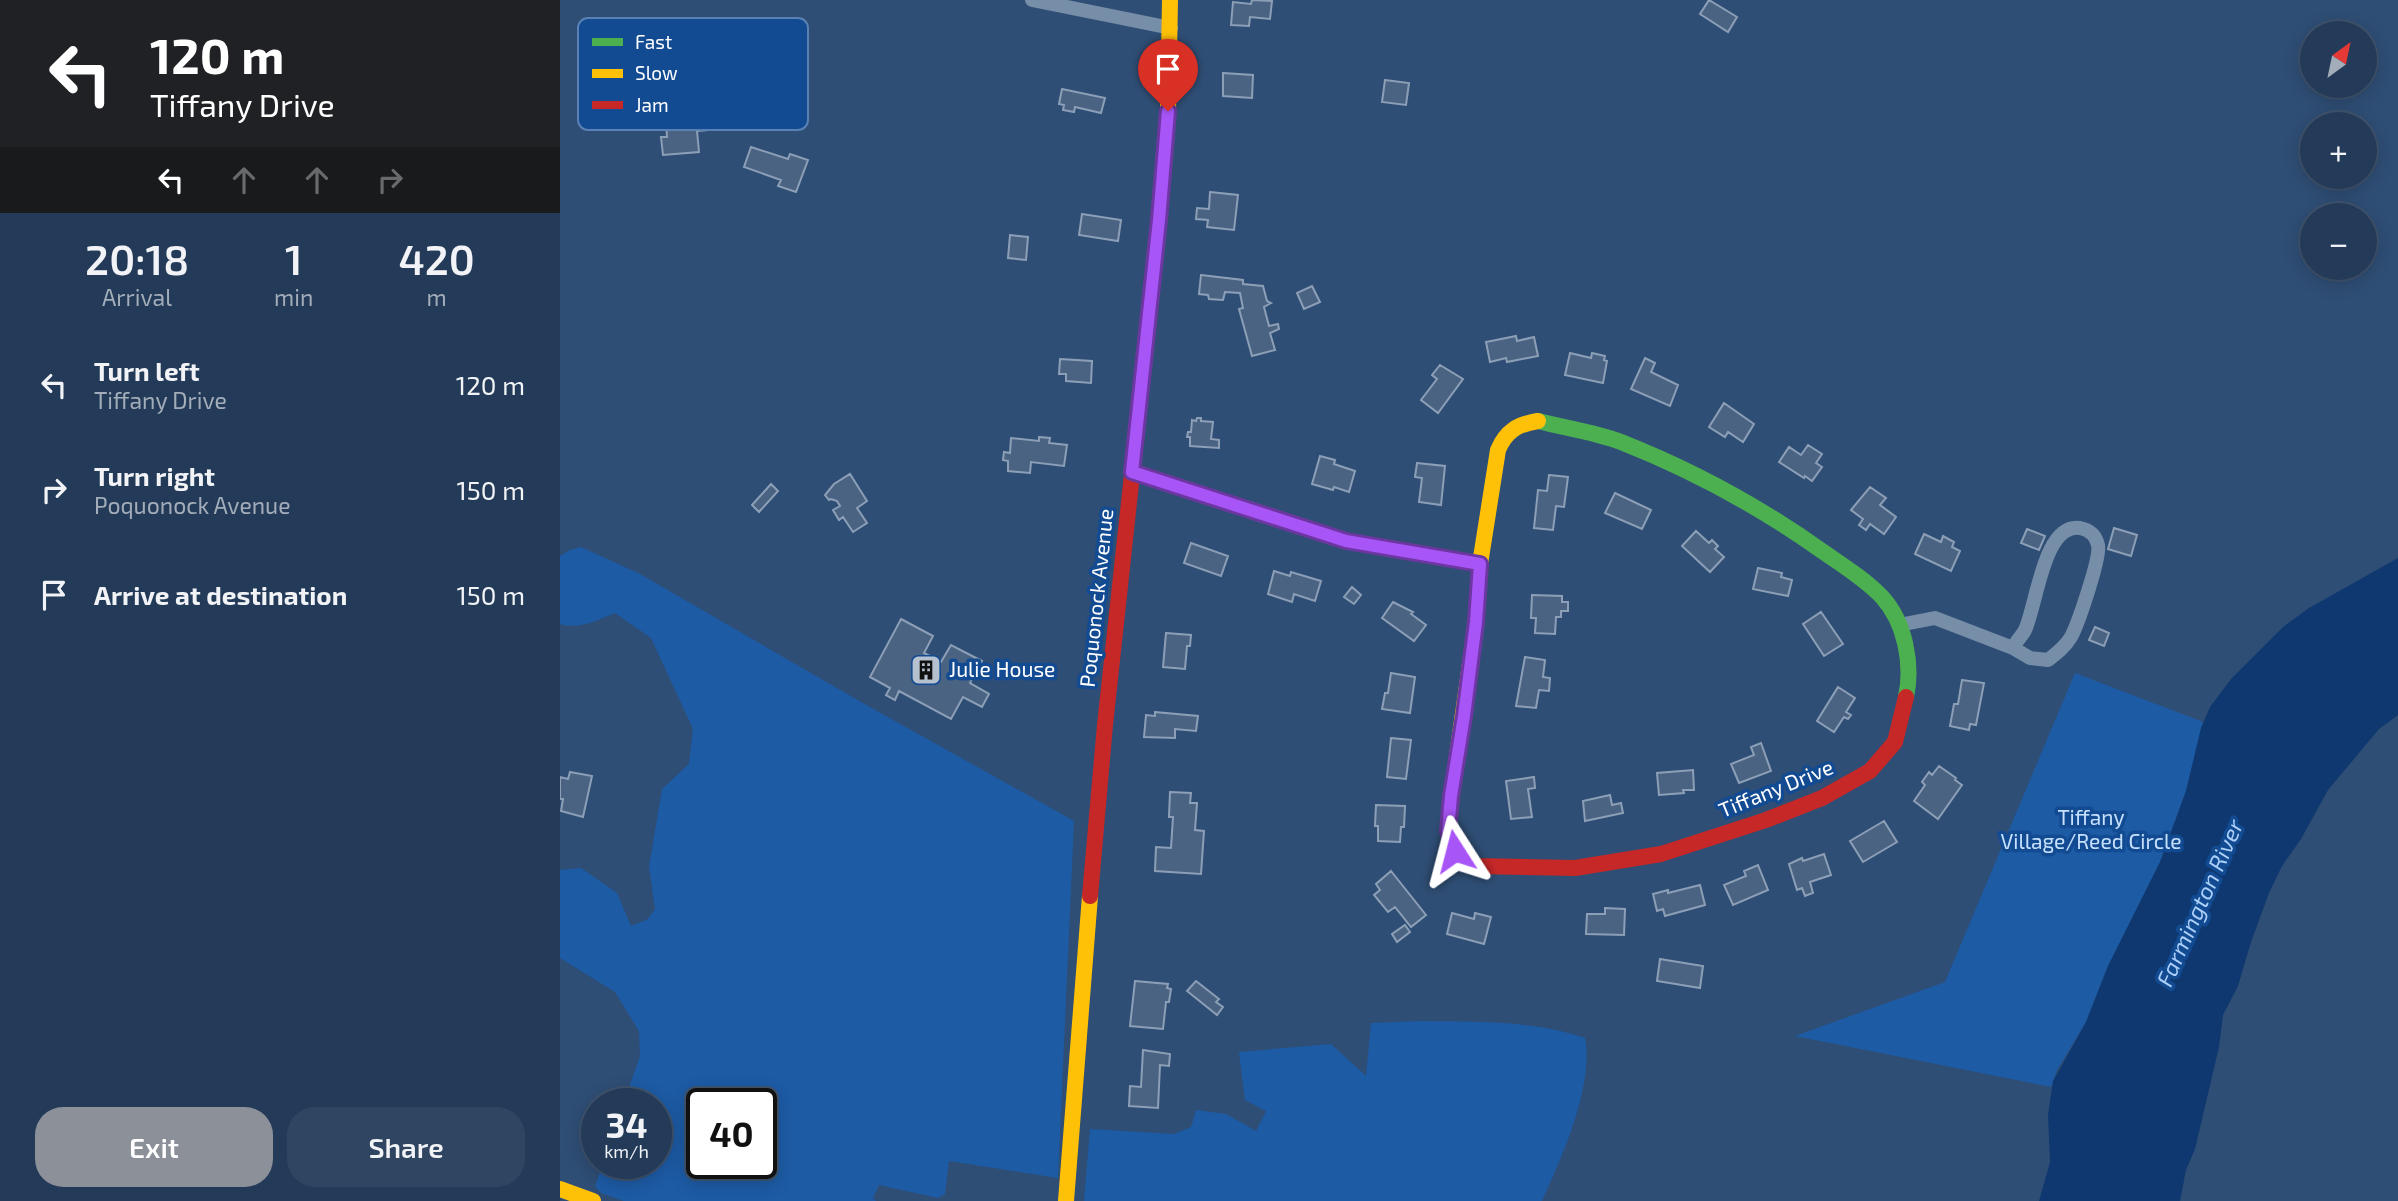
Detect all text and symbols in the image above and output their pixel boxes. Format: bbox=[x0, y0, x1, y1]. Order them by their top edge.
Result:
legend bbox=[578, 18, 808, 130]
north arrow bbox=[2300, 21, 2376, 98]
map controls bbox=[2300, 21, 2377, 280]
text: 120 m bbox=[150, 25, 284, 84]
icon: left bbox=[35, 28, 126, 119]
text: Fast bbox=[635, 30, 672, 53]
pin bbox=[1138, 39, 1198, 111]
icon: arrive bbox=[1149, 50, 1187, 88]
text: Slow bbox=[635, 61, 678, 84]
text: Tiffany Drive bbox=[150, 85, 335, 123]
text: Jam bbox=[635, 93, 669, 116]
button: + bbox=[2300, 112, 2377, 189]
icon: left bbox=[152, 161, 190, 199]
icon: ahead bbox=[225, 161, 263, 199]
icon: ahead bbox=[298, 161, 336, 199]
icon: right bbox=[371, 161, 409, 199]
button: − bbox=[2300, 203, 2377, 280]
text: 20:18 bbox=[85, 233, 189, 283]
text: 1 bbox=[285, 233, 303, 283]
text: 420 bbox=[398, 233, 475, 283]
text: Arrival bbox=[102, 283, 172, 311]
text: min bbox=[274, 283, 313, 311]
text: m bbox=[427, 283, 447, 311]
text: Turn left bbox=[94, 355, 200, 386]
icon: left bbox=[35, 366, 73, 404]
text: 120 m bbox=[456, 369, 525, 400]
text: Tiffany Drive bbox=[94, 386, 227, 414]
text: Turn right bbox=[94, 460, 215, 491]
icon: right bbox=[35, 471, 73, 509]
text: 150 m bbox=[456, 474, 525, 505]
text: Poquonock Avenue bbox=[94, 491, 291, 519]
street label: Poquonock Avenue bbox=[1074, 507, 1117, 688]
icon: arrive bbox=[35, 576, 73, 614]
text: Arrive at destination bbox=[94, 579, 347, 610]
text: 150 m bbox=[456, 579, 525, 610]
building icon: Julie House bbox=[909, 653, 943, 687]
place label: Julie House bbox=[949, 656, 1055, 681]
street label: Tiffany Drive bbox=[1715, 753, 1836, 822]
park label: Tiffany Village/Reed Circle bbox=[2000, 804, 2182, 853]
position arrow bbox=[1418, 814, 1492, 888]
water label: Farmington River bbox=[2150, 814, 2249, 991]
speed limit sign: 40 bbox=[686, 1088, 777, 1179]
text: 34 bbox=[605, 1103, 648, 1145]
button: Exit bbox=[35, 1107, 273, 1187]
button: Share bbox=[287, 1107, 525, 1187]
text: km/h bbox=[604, 1140, 649, 1162]

